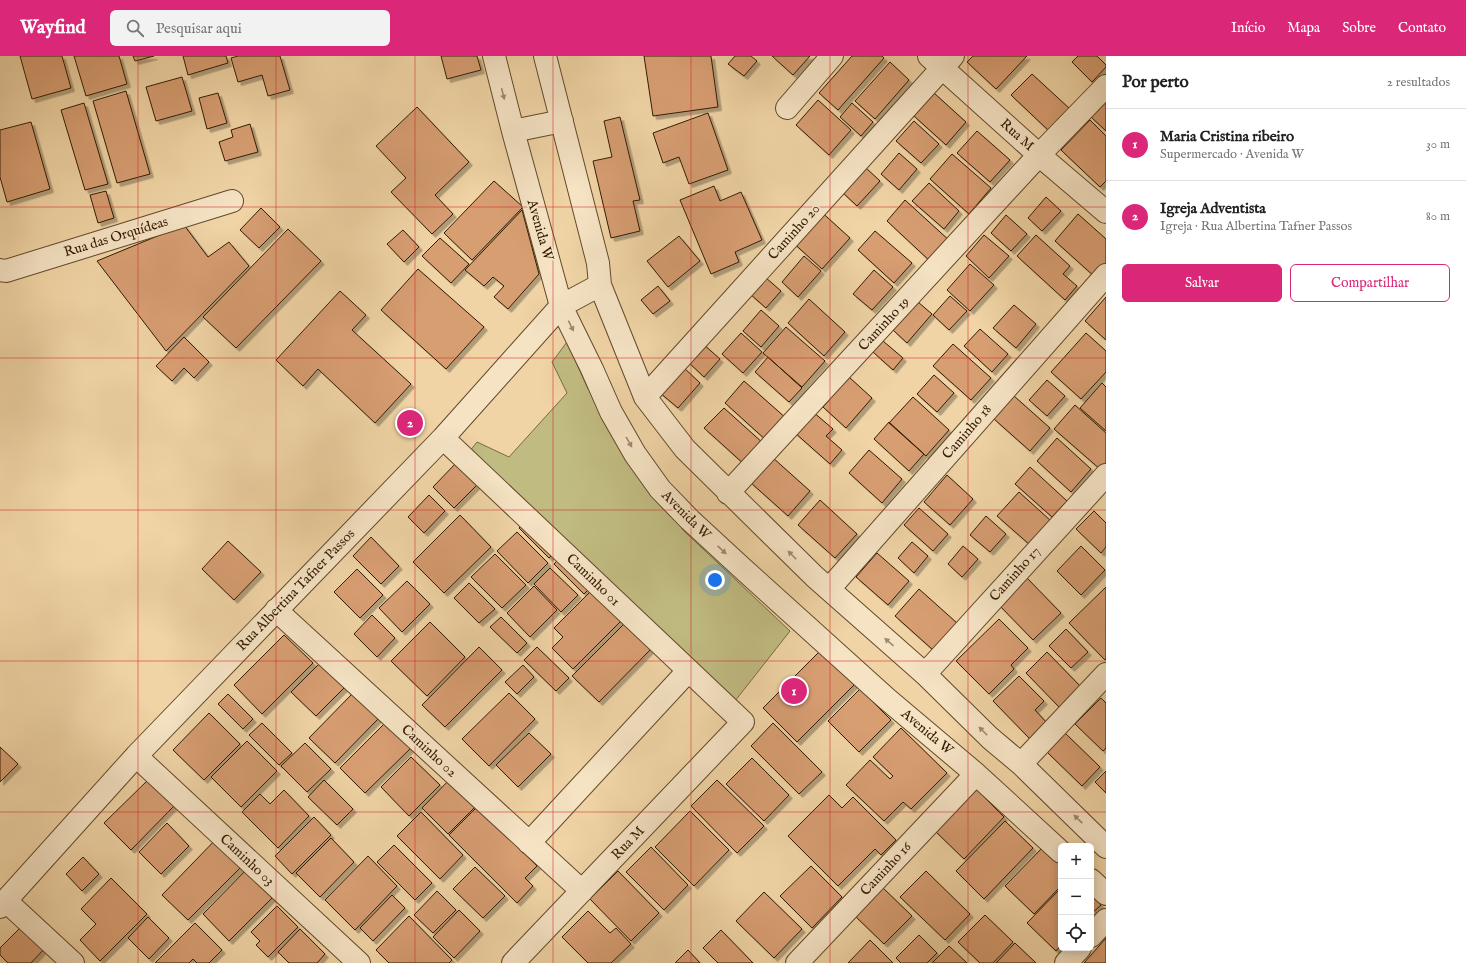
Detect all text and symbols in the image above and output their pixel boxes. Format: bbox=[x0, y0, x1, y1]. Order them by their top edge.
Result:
search box bbox=[110, 10, 390, 46]
text: Wayfind bbox=[20, 16, 86, 40]
icon: search bbox=[124, 17, 146, 39]
text: Pesquisar aqui bbox=[156, 19, 242, 38]
text: Início bbox=[1231, 19, 1265, 37]
text: Mapa bbox=[1287, 19, 1320, 37]
text: Sobre bbox=[1342, 19, 1376, 37]
text: Contato bbox=[1398, 19, 1446, 37]
text: Por perto bbox=[1122, 72, 1189, 93]
text: 2 resultados bbox=[1387, 74, 1450, 91]
one-way arrow bbox=[501, 88, 507, 100]
street label: Rua M bbox=[996, 115, 1038, 155]
text: Maria Cristina ribeiro bbox=[1160, 127, 1294, 146]
text: 1 bbox=[1133, 136, 1137, 153]
text: 30 m bbox=[1426, 136, 1450, 153]
text: Supermercado · Avenida W bbox=[1160, 146, 1304, 163]
street label: Avenida W bbox=[522, 196, 557, 263]
text: Igreja Adventista bbox=[1160, 199, 1266, 218]
street label: Caminho 20 bbox=[764, 200, 824, 264]
text: 2 bbox=[1132, 208, 1138, 225]
text: 80 m bbox=[1426, 208, 1450, 225]
street label: Rua das Orquídeas bbox=[62, 213, 170, 261]
text: Igreja · Rua Albertina Tafner Passos bbox=[1160, 218, 1352, 235]
button: Salvar bbox=[1122, 264, 1282, 302]
button: Compartilhar bbox=[1290, 264, 1450, 302]
street label: Caminho 19 bbox=[854, 293, 914, 355]
one-way arrow bbox=[568, 320, 574, 331]
street label: Caminho 18 bbox=[938, 401, 996, 463]
pin: 2 bbox=[397, 408, 423, 438]
one-way arrow bbox=[625, 436, 632, 448]
street label: Avenida W bbox=[657, 486, 715, 544]
street label: Rua Albertina Tafner Passos bbox=[233, 525, 359, 655]
street label: Caminho 17 bbox=[986, 543, 1044, 605]
one-way arrow bbox=[717, 546, 728, 555]
street label: Caminho 01 bbox=[562, 550, 624, 610]
one-way arrow bbox=[787, 550, 797, 560]
your location bbox=[705, 570, 725, 590]
one-way arrow bbox=[883, 637, 894, 646]
pin: 1 bbox=[781, 676, 807, 706]
street label: Avenida W bbox=[896, 704, 957, 759]
street label: Caminho 02 bbox=[397, 721, 461, 782]
one-way arrow bbox=[978, 726, 988, 736]
one-way arrow bbox=[1073, 815, 1083, 824]
street label: Rua M bbox=[608, 822, 648, 864]
street label: Caminho 03 bbox=[216, 830, 278, 890]
street label: Caminho 16 bbox=[857, 837, 916, 900]
map controls bbox=[1058, 843, 1094, 951]
button: + bbox=[1058, 843, 1094, 879]
button: − bbox=[1058, 879, 1094, 915]
button: locate bbox=[1058, 915, 1094, 951]

